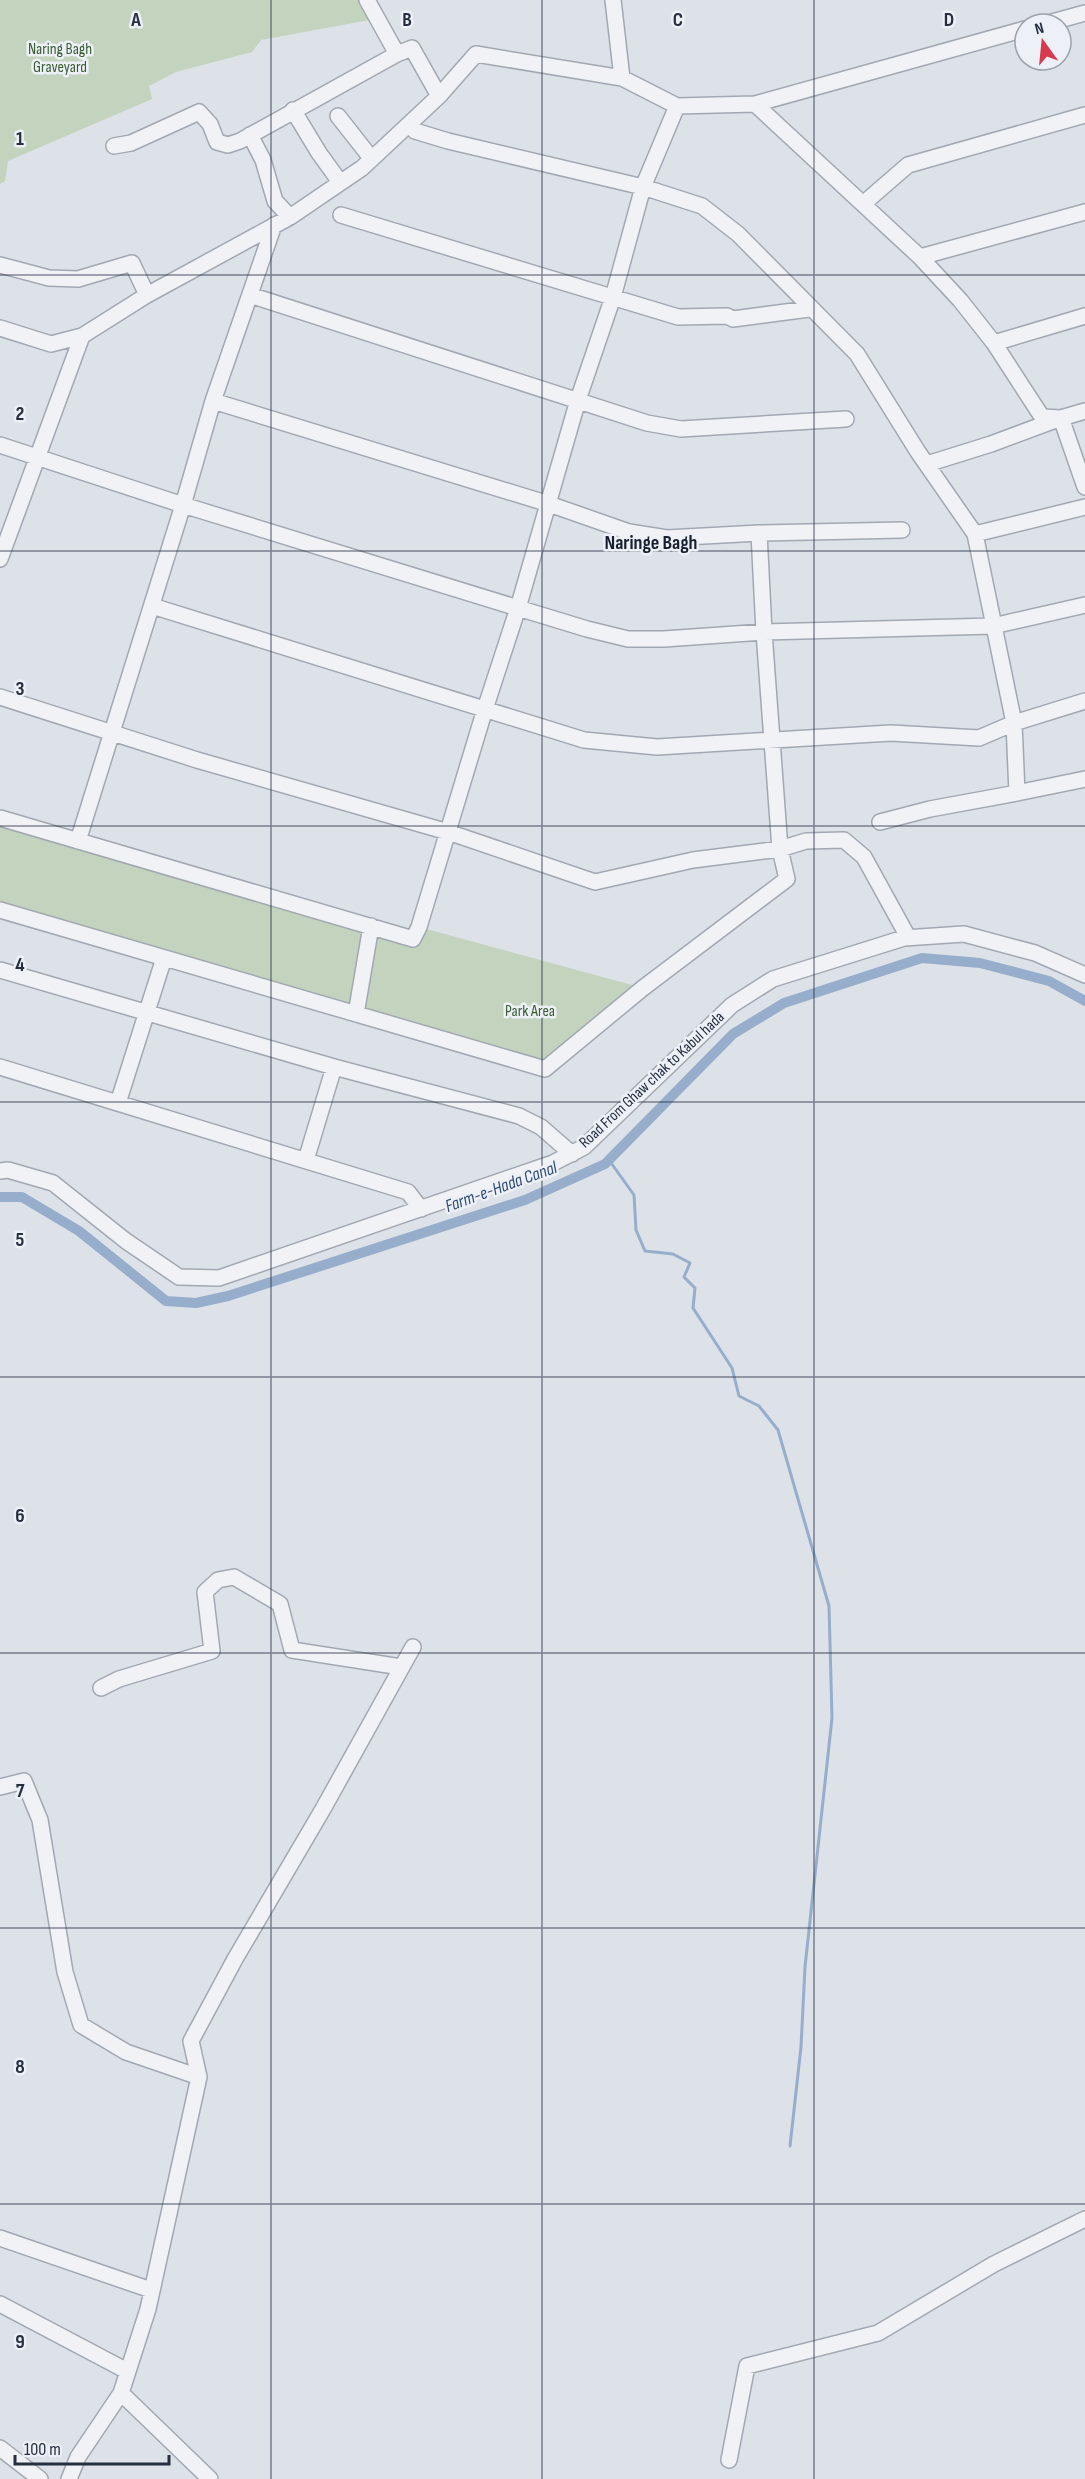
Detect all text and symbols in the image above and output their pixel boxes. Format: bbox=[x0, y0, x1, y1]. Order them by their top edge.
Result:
text: A bbox=[130, 8, 141, 32]
text: B bbox=[402, 8, 412, 32]
text: C bbox=[673, 8, 683, 32]
text: D bbox=[944, 8, 954, 32]
north arrow bbox=[1013, 12, 1073, 72]
text: N bbox=[1033, 19, 1046, 39]
park label: Naring Bagh Graveyard bbox=[28, 40, 92, 77]
text: 1 bbox=[16, 127, 24, 151]
text: 2 bbox=[16, 402, 24, 426]
district label: Naringe Bagh bbox=[604, 531, 698, 555]
text: 3 bbox=[16, 677, 25, 701]
text: 4 bbox=[15, 953, 25, 977]
park label: Park Area bbox=[505, 1002, 555, 1021]
street label: Road From Ghaw chak to Kabul hada bbox=[576, 1008, 728, 1152]
water label: Farm-e-Hada Canal bbox=[442, 1157, 561, 1217]
text: 5 bbox=[16, 1228, 25, 1252]
text: 6 bbox=[15, 1504, 25, 1528]
text: 7 bbox=[16, 1779, 25, 1803]
text: 8 bbox=[15, 2055, 25, 2079]
text: 9 bbox=[15, 2330, 25, 2354]
scale bar bbox=[15, 2428, 170, 2466]
text: 100 m bbox=[24, 2439, 61, 2460]

